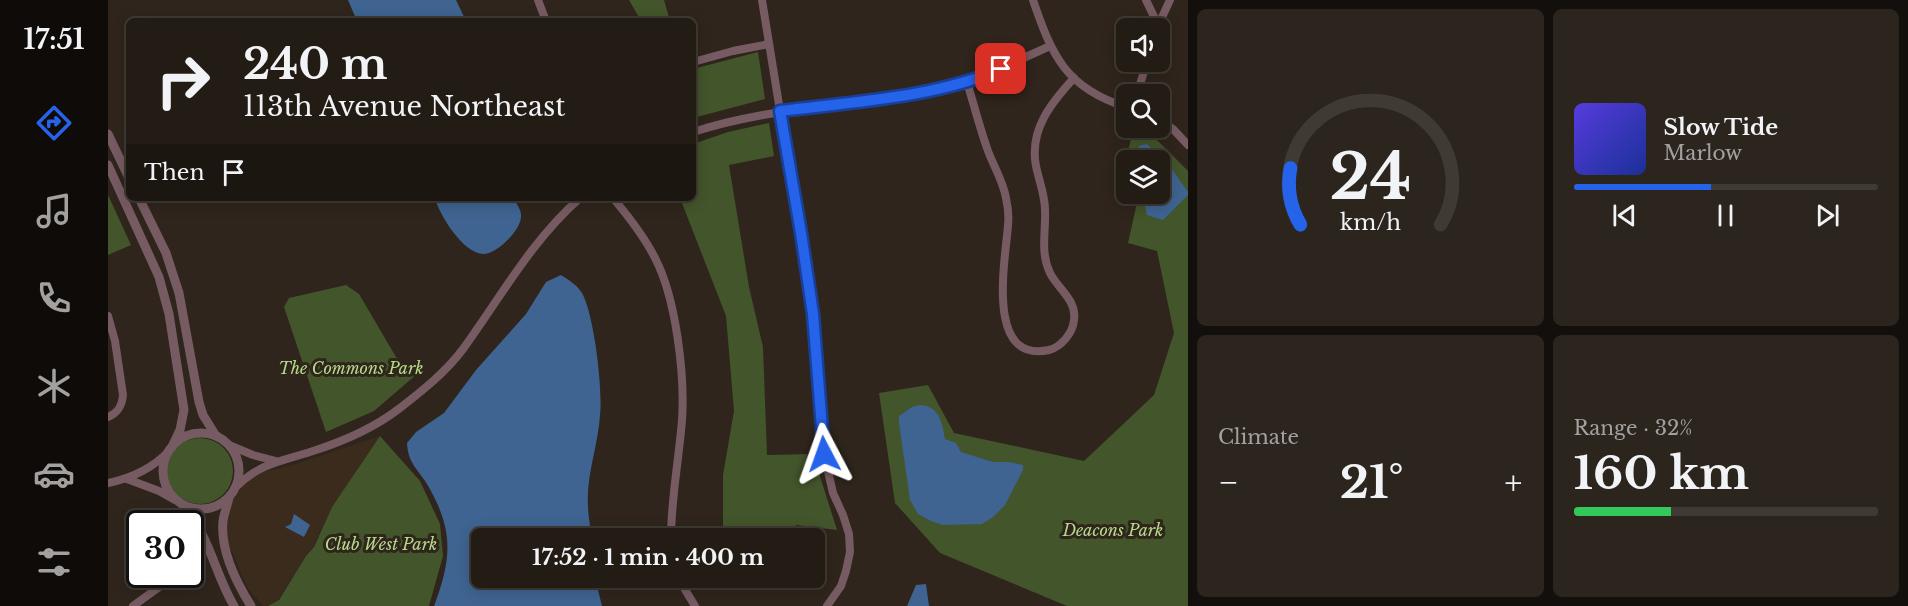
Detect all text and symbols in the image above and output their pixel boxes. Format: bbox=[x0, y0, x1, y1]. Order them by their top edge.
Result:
map controls bbox=[1116, 18, 1170, 204]
button: sound bbox=[1116, 18, 1170, 72]
text: 17:51 bbox=[23, 23, 85, 56]
text: 240 m bbox=[243, 38, 388, 90]
icon: right bbox=[144, 42, 222, 120]
pin bbox=[975, 43, 1026, 94]
icon: arrive bbox=[984, 52, 1017, 85]
button: search bbox=[1116, 84, 1170, 138]
text: 113th Avenue Northeast bbox=[243, 90, 565, 123]
icon: directions bbox=[33, 102, 75, 144]
text: Slow Tide bbox=[1664, 114, 1778, 141]
text: 24 bbox=[1329, 138, 1411, 216]
text: Marlow bbox=[1664, 141, 1742, 165]
button: layers bbox=[1116, 150, 1170, 204]
icon: arrive bbox=[217, 156, 250, 189]
text: Then bbox=[144, 159, 205, 186]
icon: music bbox=[33, 190, 75, 232]
icon: previous bbox=[1608, 199, 1641, 232]
icon: pause bbox=[1709, 199, 1742, 232]
icon: next bbox=[1811, 199, 1844, 232]
text: km/h bbox=[1340, 209, 1401, 236]
icon: phone bbox=[33, 277, 75, 319]
park label: The Commons Park bbox=[279, 358, 423, 378]
icon: climate bbox=[33, 365, 75, 407]
text: Range · 32% bbox=[1574, 416, 1693, 440]
position arrow bbox=[792, 422, 856, 486]
text: Climate bbox=[1218, 425, 1299, 449]
text: 160 km bbox=[1574, 445, 1749, 501]
icon: car bbox=[33, 453, 75, 495]
text: 21° bbox=[1340, 454, 1404, 510]
text: − bbox=[1218, 462, 1239, 503]
text: + bbox=[1504, 462, 1522, 503]
speed limit sign: 30 bbox=[126, 510, 204, 588]
park label: Deacons Park bbox=[1062, 520, 1163, 540]
park label: Club West Park bbox=[325, 534, 437, 554]
icon: filters bbox=[33, 541, 75, 583]
text: 17:52 · 1 min · 400 m bbox=[532, 544, 764, 571]

